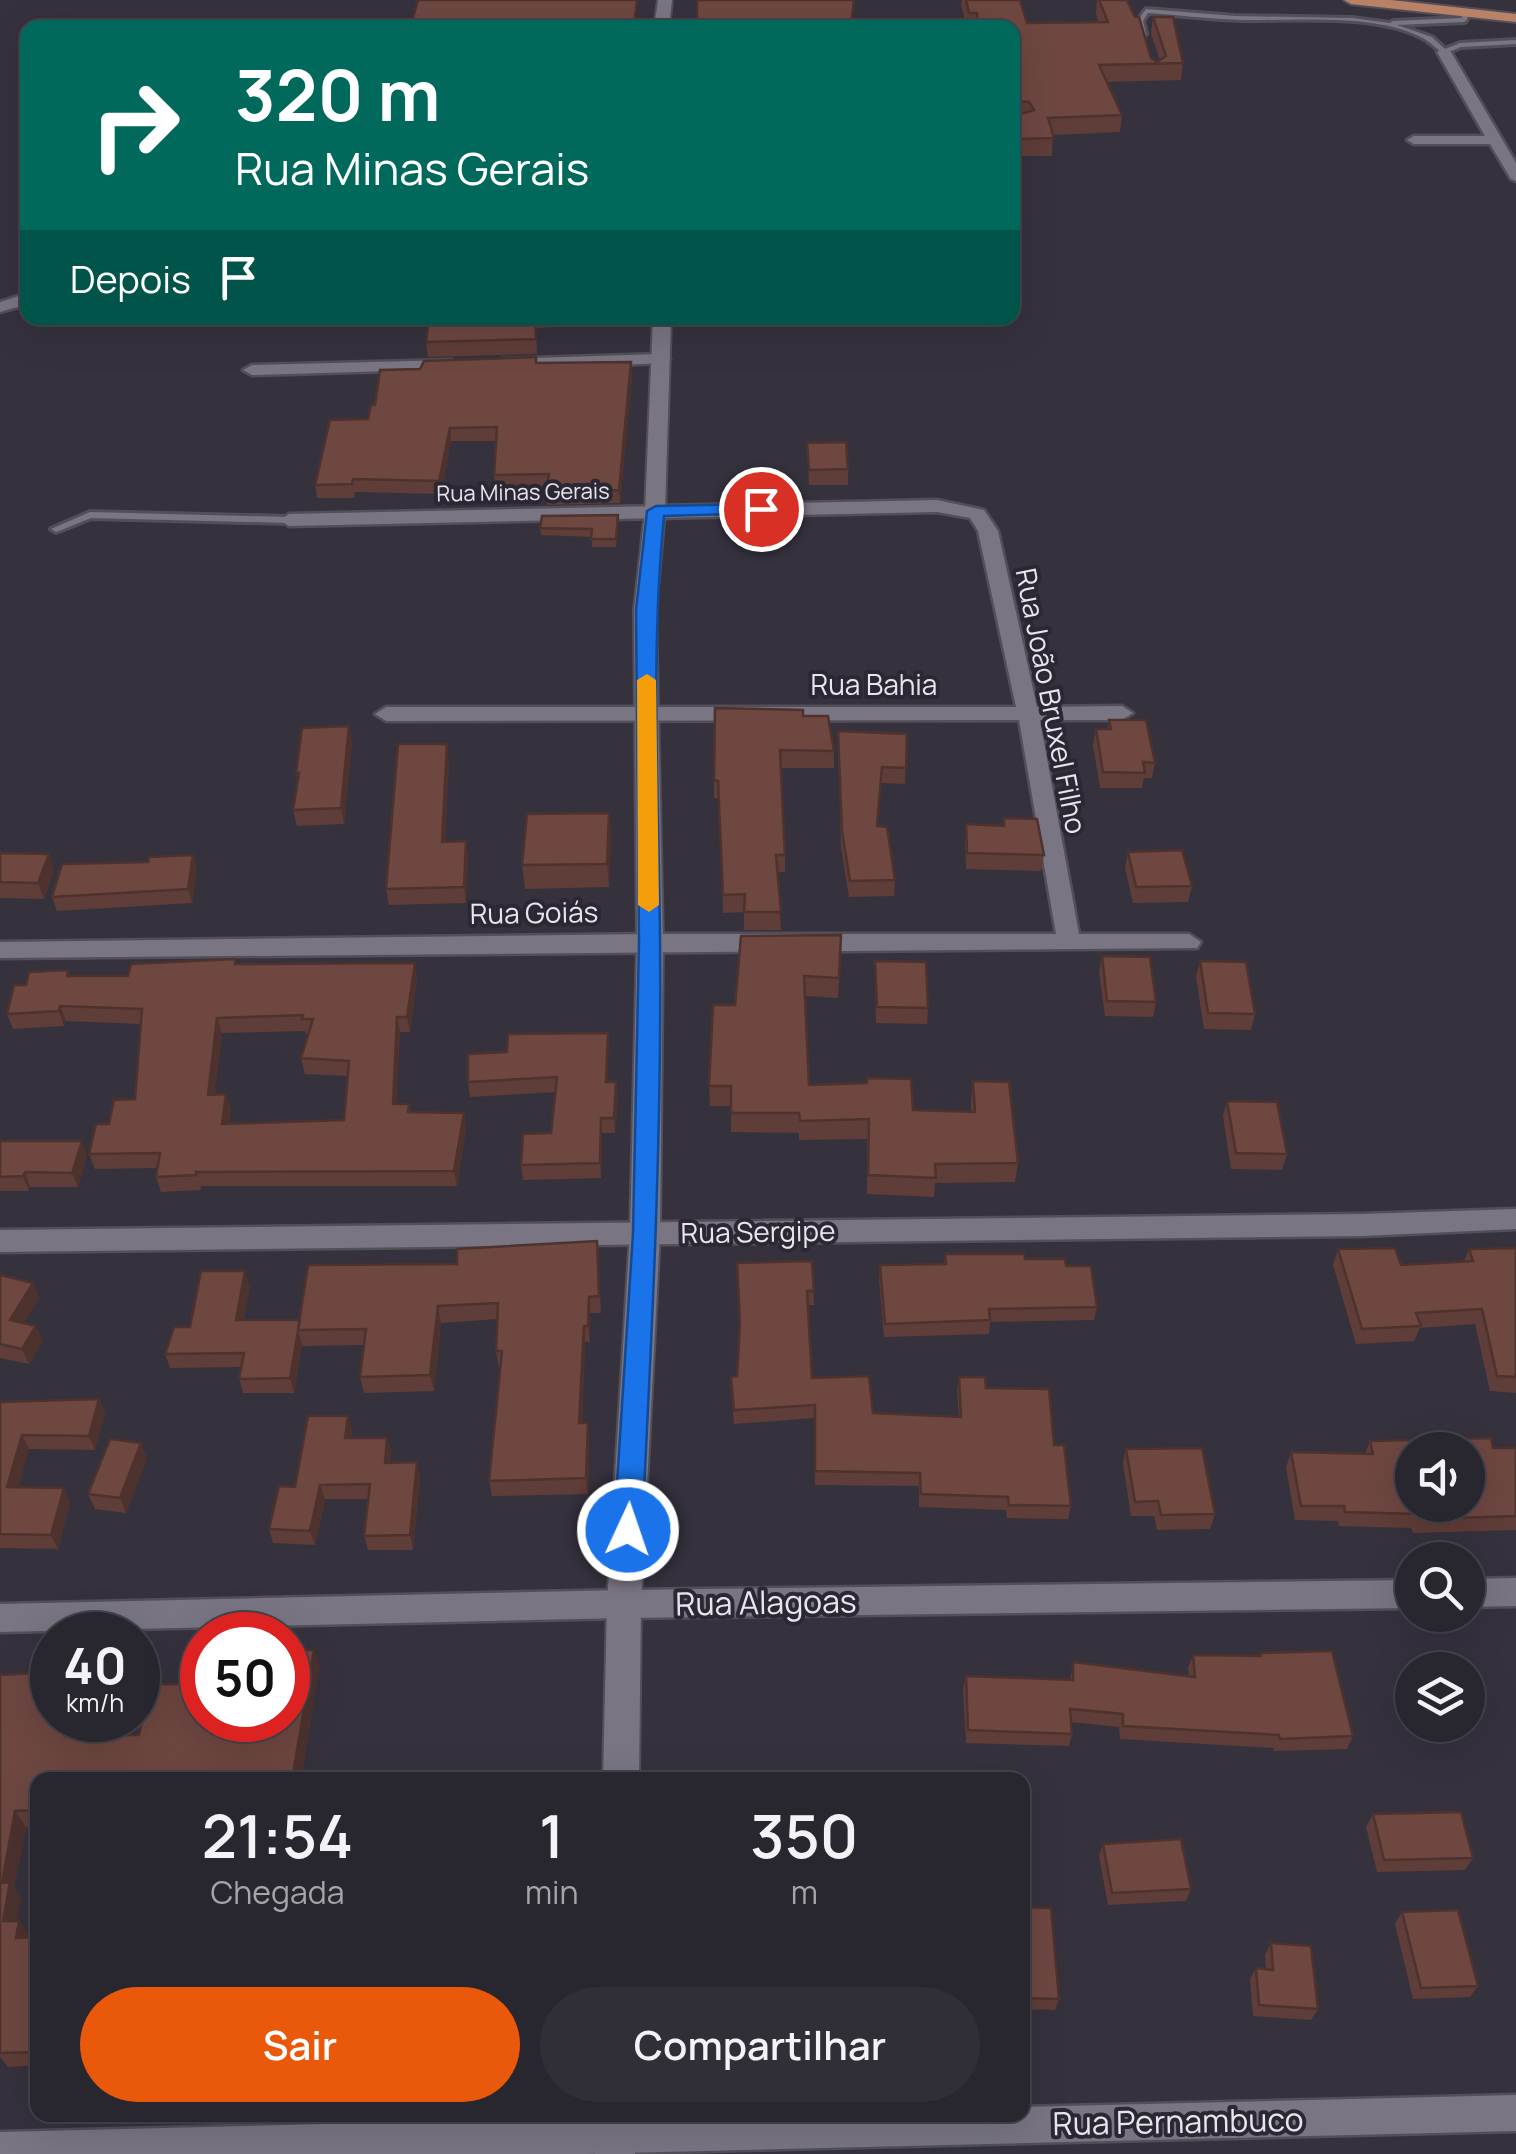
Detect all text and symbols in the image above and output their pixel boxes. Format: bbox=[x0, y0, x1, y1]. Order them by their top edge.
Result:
text: 320 m bbox=[235, 46, 440, 142]
icon: right bbox=[70, 60, 200, 190]
text: Rua Minas Gerais bbox=[235, 137, 589, 199]
icon: arrive bbox=[211, 250, 266, 305]
text: Depois bbox=[70, 252, 191, 304]
pin bbox=[719, 467, 804, 552]
street label: Rua Minas Gerais bbox=[436, 475, 610, 509]
icon: arrive bbox=[734, 482, 789, 537]
street label: Rua João Bruxel Filho bbox=[1008, 565, 1096, 837]
street label: Rua Bahia bbox=[811, 665, 937, 703]
street label: Rua Goiás bbox=[469, 892, 599, 932]
street label: Rua Sergipe bbox=[680, 1211, 836, 1251]
map controls bbox=[1395, 1432, 1485, 1742]
button: sound bbox=[1395, 1432, 1485, 1522]
position arrow bbox=[576, 1478, 680, 1582]
button: search bbox=[1395, 1542, 1485, 1632]
street label: Rua Alagoas bbox=[675, 1578, 857, 1626]
speed limit sign: 50 bbox=[180, 1612, 310, 1742]
text: 40 bbox=[63, 1631, 127, 1699]
button: layers bbox=[1395, 1652, 1485, 1742]
text: km/h bbox=[66, 1685, 124, 1720]
text: 21:54 bbox=[202, 1794, 353, 1876]
text: 1 bbox=[539, 1794, 564, 1876]
text: 350 bbox=[750, 1794, 858, 1876]
text: Chegada bbox=[210, 1870, 345, 1914]
text: min bbox=[525, 1870, 579, 1914]
text: m bbox=[791, 1870, 818, 1914]
button: Sair bbox=[80, 1987, 520, 2102]
button: Compartilhar bbox=[540, 1987, 980, 2102]
street label: Rua Pernambuco bbox=[1052, 2097, 1304, 2145]

